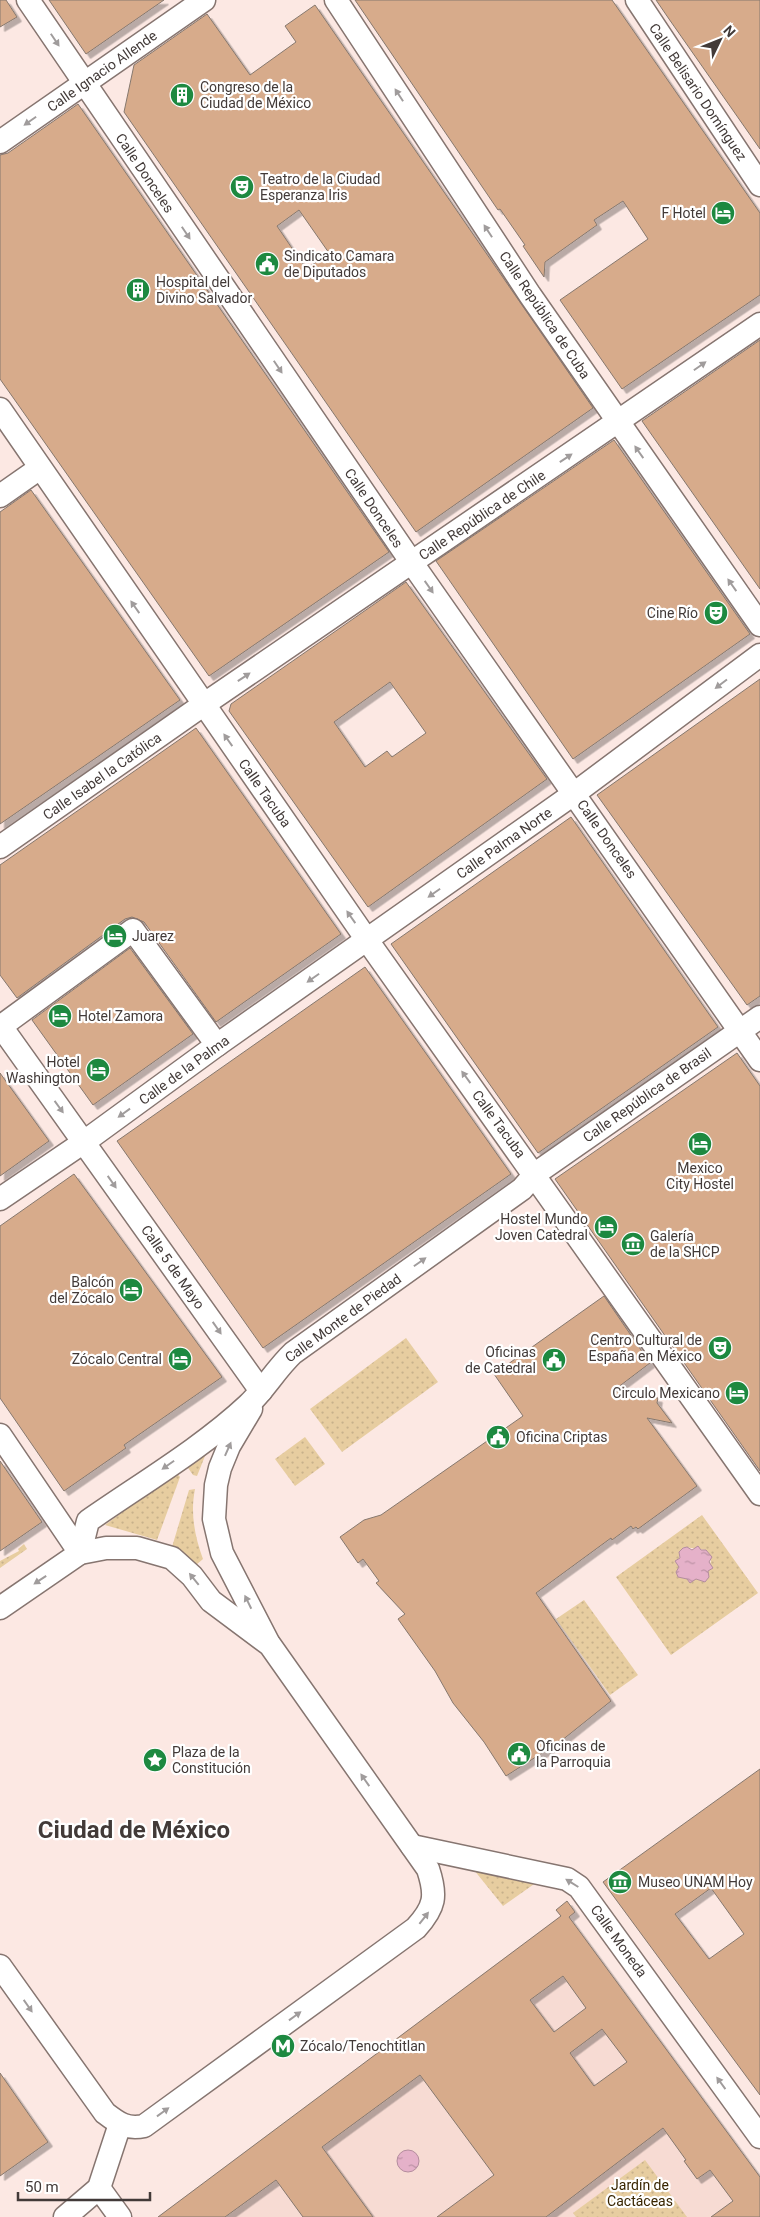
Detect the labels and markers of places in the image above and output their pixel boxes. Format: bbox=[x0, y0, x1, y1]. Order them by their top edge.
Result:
place label: Congreso de la Ciudad de México bbox=[200, 79, 311, 111]
building icon: Congreso de la Ciudad de México bbox=[169, 82, 195, 108]
place label: Teatro de la Ciudad Esperanza Iris bbox=[260, 171, 380, 203]
theatre icon: Teatro de la Ciudad Esperanza Iris bbox=[229, 174, 255, 200]
hotel icon: F Hotel bbox=[710, 200, 736, 226]
place label: F Hotel bbox=[661, 205, 706, 221]
place label: Sindicato Camara de Diputados bbox=[284, 248, 394, 280]
public building icon: Sindicato Camara de Diputados bbox=[254, 251, 280, 277]
place label: Hospital del Divino Salvador bbox=[156, 274, 252, 306]
building icon: Hospital del Divino Salvador bbox=[125, 277, 151, 303]
theatre icon: Cine Río bbox=[703, 600, 729, 626]
place label: Cine Río bbox=[647, 605, 698, 621]
hotel icon: Juarez bbox=[102, 923, 128, 949]
place label: Juarez bbox=[132, 928, 174, 944]
hotel icon: Hotel Zamora bbox=[47, 1003, 73, 1029]
place label: Hotel Zamora bbox=[78, 1008, 163, 1024]
place label: Hotel Washington bbox=[6, 1054, 80, 1086]
hotel icon: Hotel Washington bbox=[85, 1057, 111, 1083]
hotel icon: Mexico City Hostel bbox=[687, 1131, 713, 1157]
place label: Mexico City Hostel bbox=[666, 1160, 734, 1192]
place label: Hostel Mundo Joven Catedral bbox=[495, 1211, 588, 1243]
hotel icon: Hostel Mundo Joven Catedral bbox=[593, 1214, 619, 1240]
place label: Galería de la SHCP bbox=[650, 1228, 720, 1260]
museum icon: Galería de la SHCP bbox=[620, 1231, 646, 1257]
place label: Balcón del Zócalo bbox=[49, 1274, 114, 1306]
hotel icon: Balcón del Zócalo bbox=[118, 1277, 144, 1303]
place label: Centro Cultural de España en México bbox=[589, 1332, 702, 1364]
theatre icon: Centro Cultural de España en México bbox=[707, 1335, 733, 1361]
place label: Oficinas de Catedral bbox=[465, 1344, 536, 1376]
hotel icon: Zócalo Central bbox=[167, 1346, 193, 1372]
public building icon: Oficinas de Catedral bbox=[541, 1347, 567, 1373]
place label: Zócalo Central bbox=[72, 1351, 162, 1367]
hotel icon: Circulo Mexicano bbox=[724, 1380, 750, 1406]
place label: Circulo Mexicano bbox=[612, 1385, 720, 1401]
public building icon: Oficina Criptas bbox=[485, 1424, 511, 1450]
place label: Oficina Criptas bbox=[516, 1429, 608, 1445]
place label: Oficinas de la Parroquia bbox=[536, 1738, 611, 1770]
public building icon: Oficinas de la Parroquia bbox=[506, 1741, 532, 1767]
place label: Plaza de la Constitución bbox=[172, 1744, 251, 1776]
place icon: Plaza de la Constitución bbox=[142, 1747, 168, 1773]
museum icon: Museo UNAM Hoy bbox=[607, 1869, 633, 1895]
place label: Museo UNAM Hoy bbox=[638, 1874, 753, 1890]
metro station icon: Zócalo/Tenochtitlan bbox=[270, 2033, 296, 2059]
place label: Zócalo/Tenochtitlan bbox=[300, 2038, 426, 2054]

